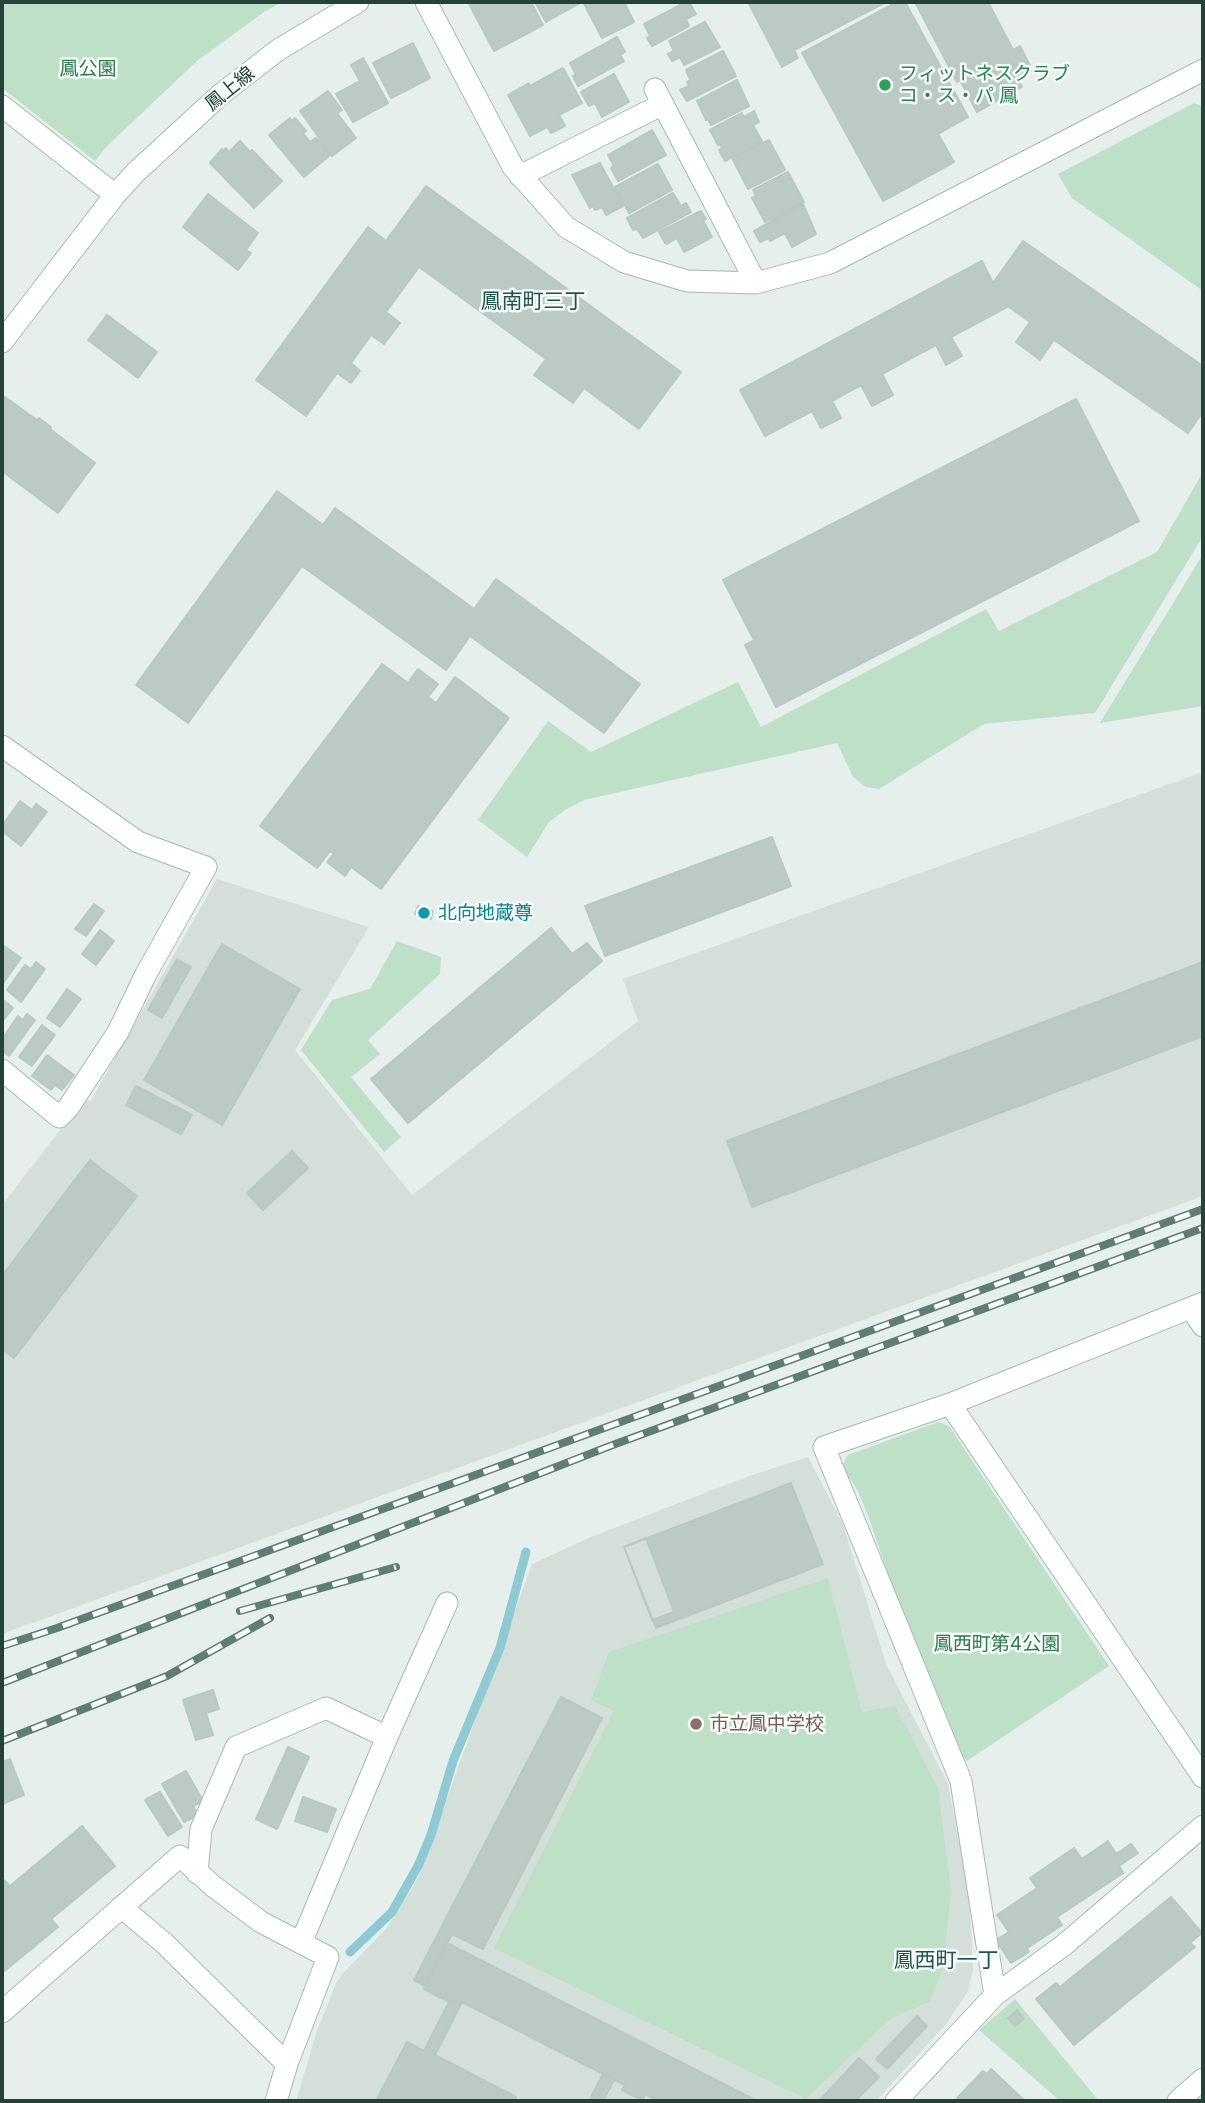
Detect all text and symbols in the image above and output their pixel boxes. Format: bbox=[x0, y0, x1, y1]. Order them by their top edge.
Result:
park label: 鳳公園 bbox=[60, 58, 116, 80]
street label: 鳳上線 bbox=[201, 62, 259, 116]
place label: フィットネスクラブ コ・ス・パ 鳳 bbox=[899, 63, 1070, 107]
marker: フィットネスクラブ コ・ス・パ 鳳 bbox=[877, 77, 893, 93]
district label: 鳳南町三丁 bbox=[481, 289, 585, 315]
place label: 北向地蔵尊 bbox=[438, 902, 533, 924]
marker: 北向地蔵尊 bbox=[416, 905, 432, 921]
park label: 鳳西町第4公園 bbox=[934, 1633, 1060, 1655]
place label: 市立鳳中学校 bbox=[710, 1713, 824, 1735]
marker: 市立鳳中学校 bbox=[688, 1716, 704, 1732]
district label: 鳳西町一丁 bbox=[894, 1948, 998, 1974]

